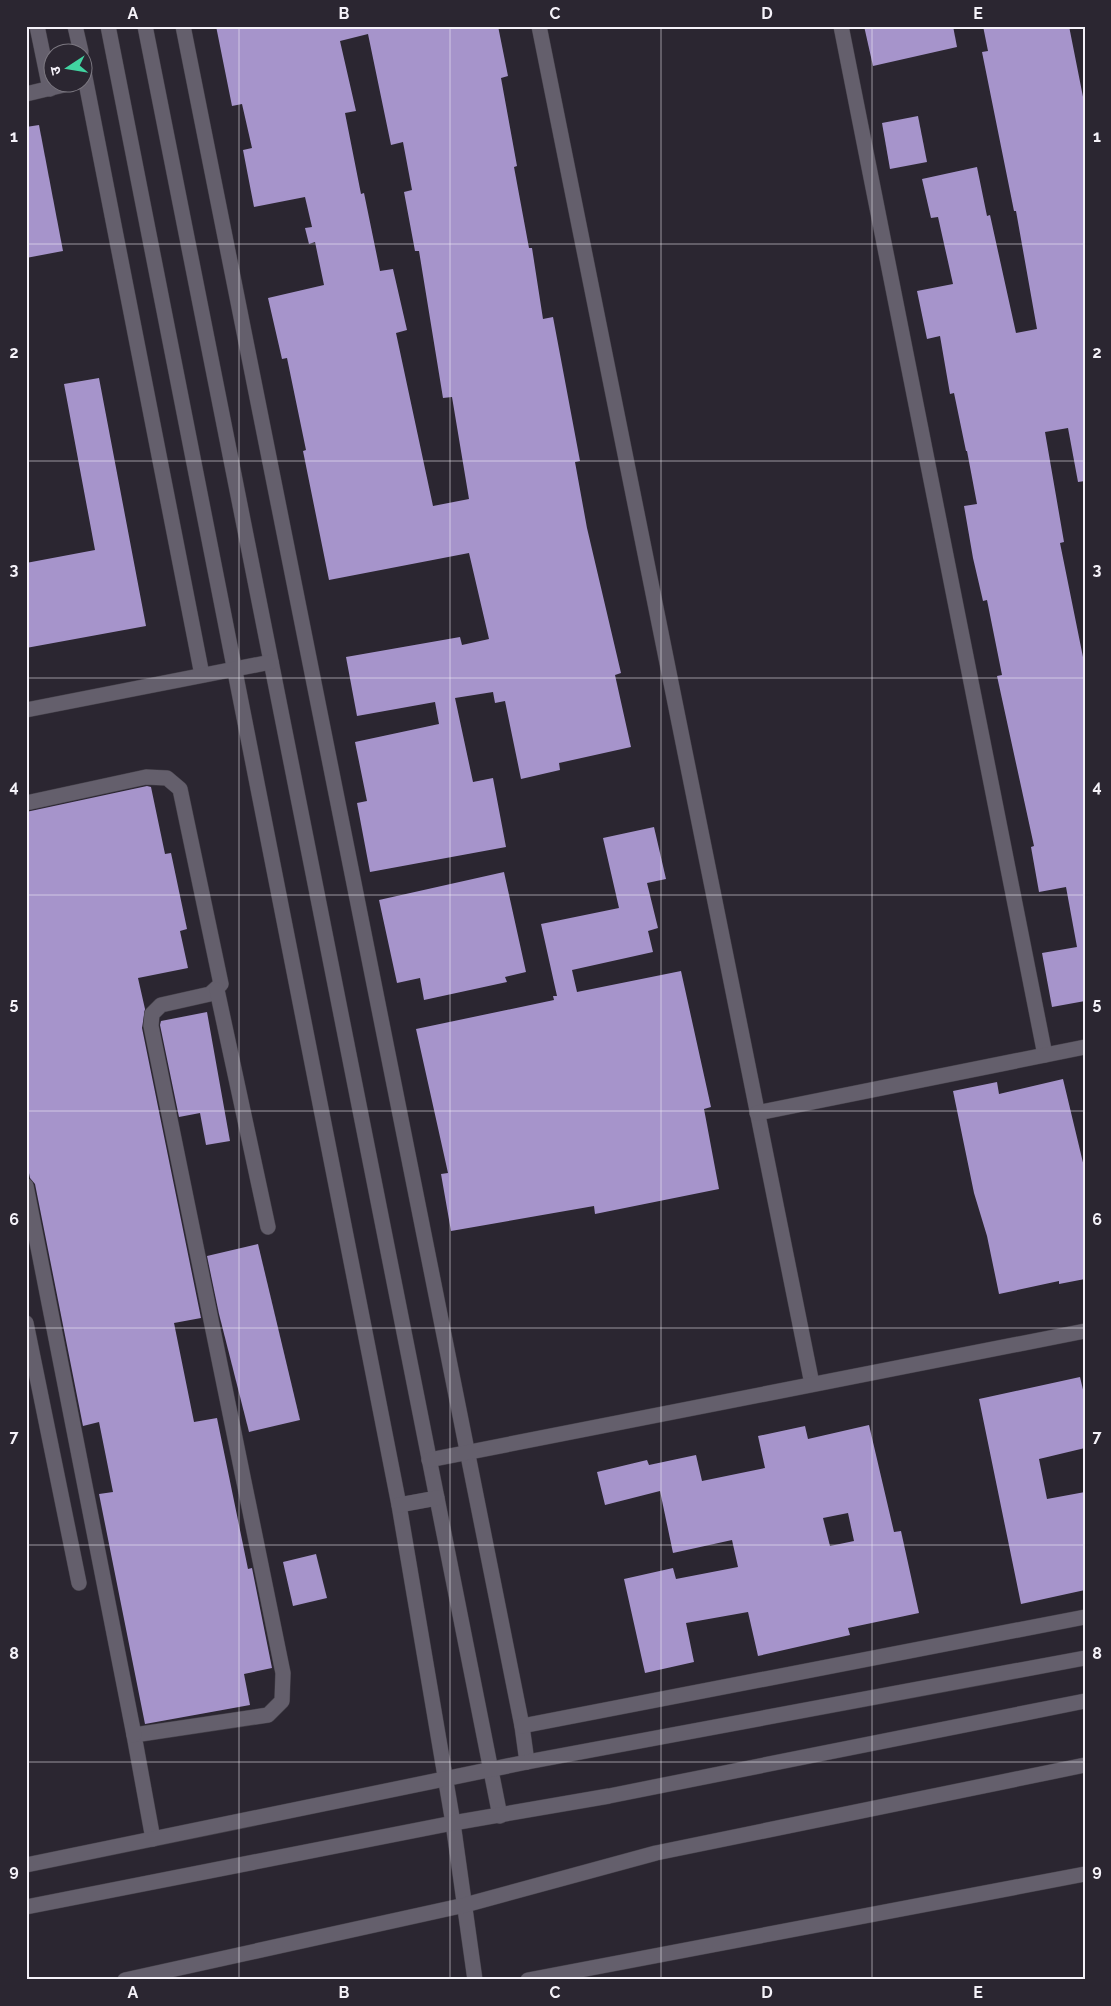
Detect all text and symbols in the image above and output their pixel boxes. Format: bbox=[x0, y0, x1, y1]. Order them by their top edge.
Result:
text: A bbox=[128, 4, 139, 23]
text: B bbox=[339, 4, 350, 23]
text: C bbox=[550, 4, 561, 23]
text: D bbox=[761, 4, 773, 23]
text: E bbox=[973, 4, 983, 23]
north arrow bbox=[42, 42, 92, 92]
text: उ bbox=[46, 64, 64, 76]
text: 1 bbox=[10, 127, 18, 146]
text: 1 bbox=[1093, 127, 1101, 146]
text: 2 bbox=[9, 343, 19, 362]
text: 2 bbox=[1092, 343, 1102, 362]
text: 3 bbox=[10, 560, 19, 579]
text: 3 bbox=[1093, 560, 1102, 579]
text: 4 bbox=[9, 777, 19, 796]
text: 4 bbox=[1092, 777, 1102, 796]
text: 5 bbox=[10, 994, 19, 1013]
text: 5 bbox=[1093, 994, 1102, 1013]
text: 6 bbox=[9, 1210, 19, 1229]
text: 6 bbox=[1092, 1210, 1102, 1229]
text: 7 bbox=[10, 1427, 19, 1446]
text: 7 bbox=[1093, 1427, 1102, 1446]
text: 8 bbox=[9, 1644, 19, 1663]
text: 8 bbox=[1092, 1644, 1102, 1663]
text: 9 bbox=[9, 1861, 19, 1880]
text: 9 bbox=[1092, 1861, 1102, 1880]
text: A bbox=[128, 1983, 139, 2002]
text: B bbox=[339, 1983, 350, 2002]
text: C bbox=[550, 1983, 561, 2002]
text: D bbox=[761, 1983, 773, 2002]
text: E bbox=[973, 1983, 983, 2002]

